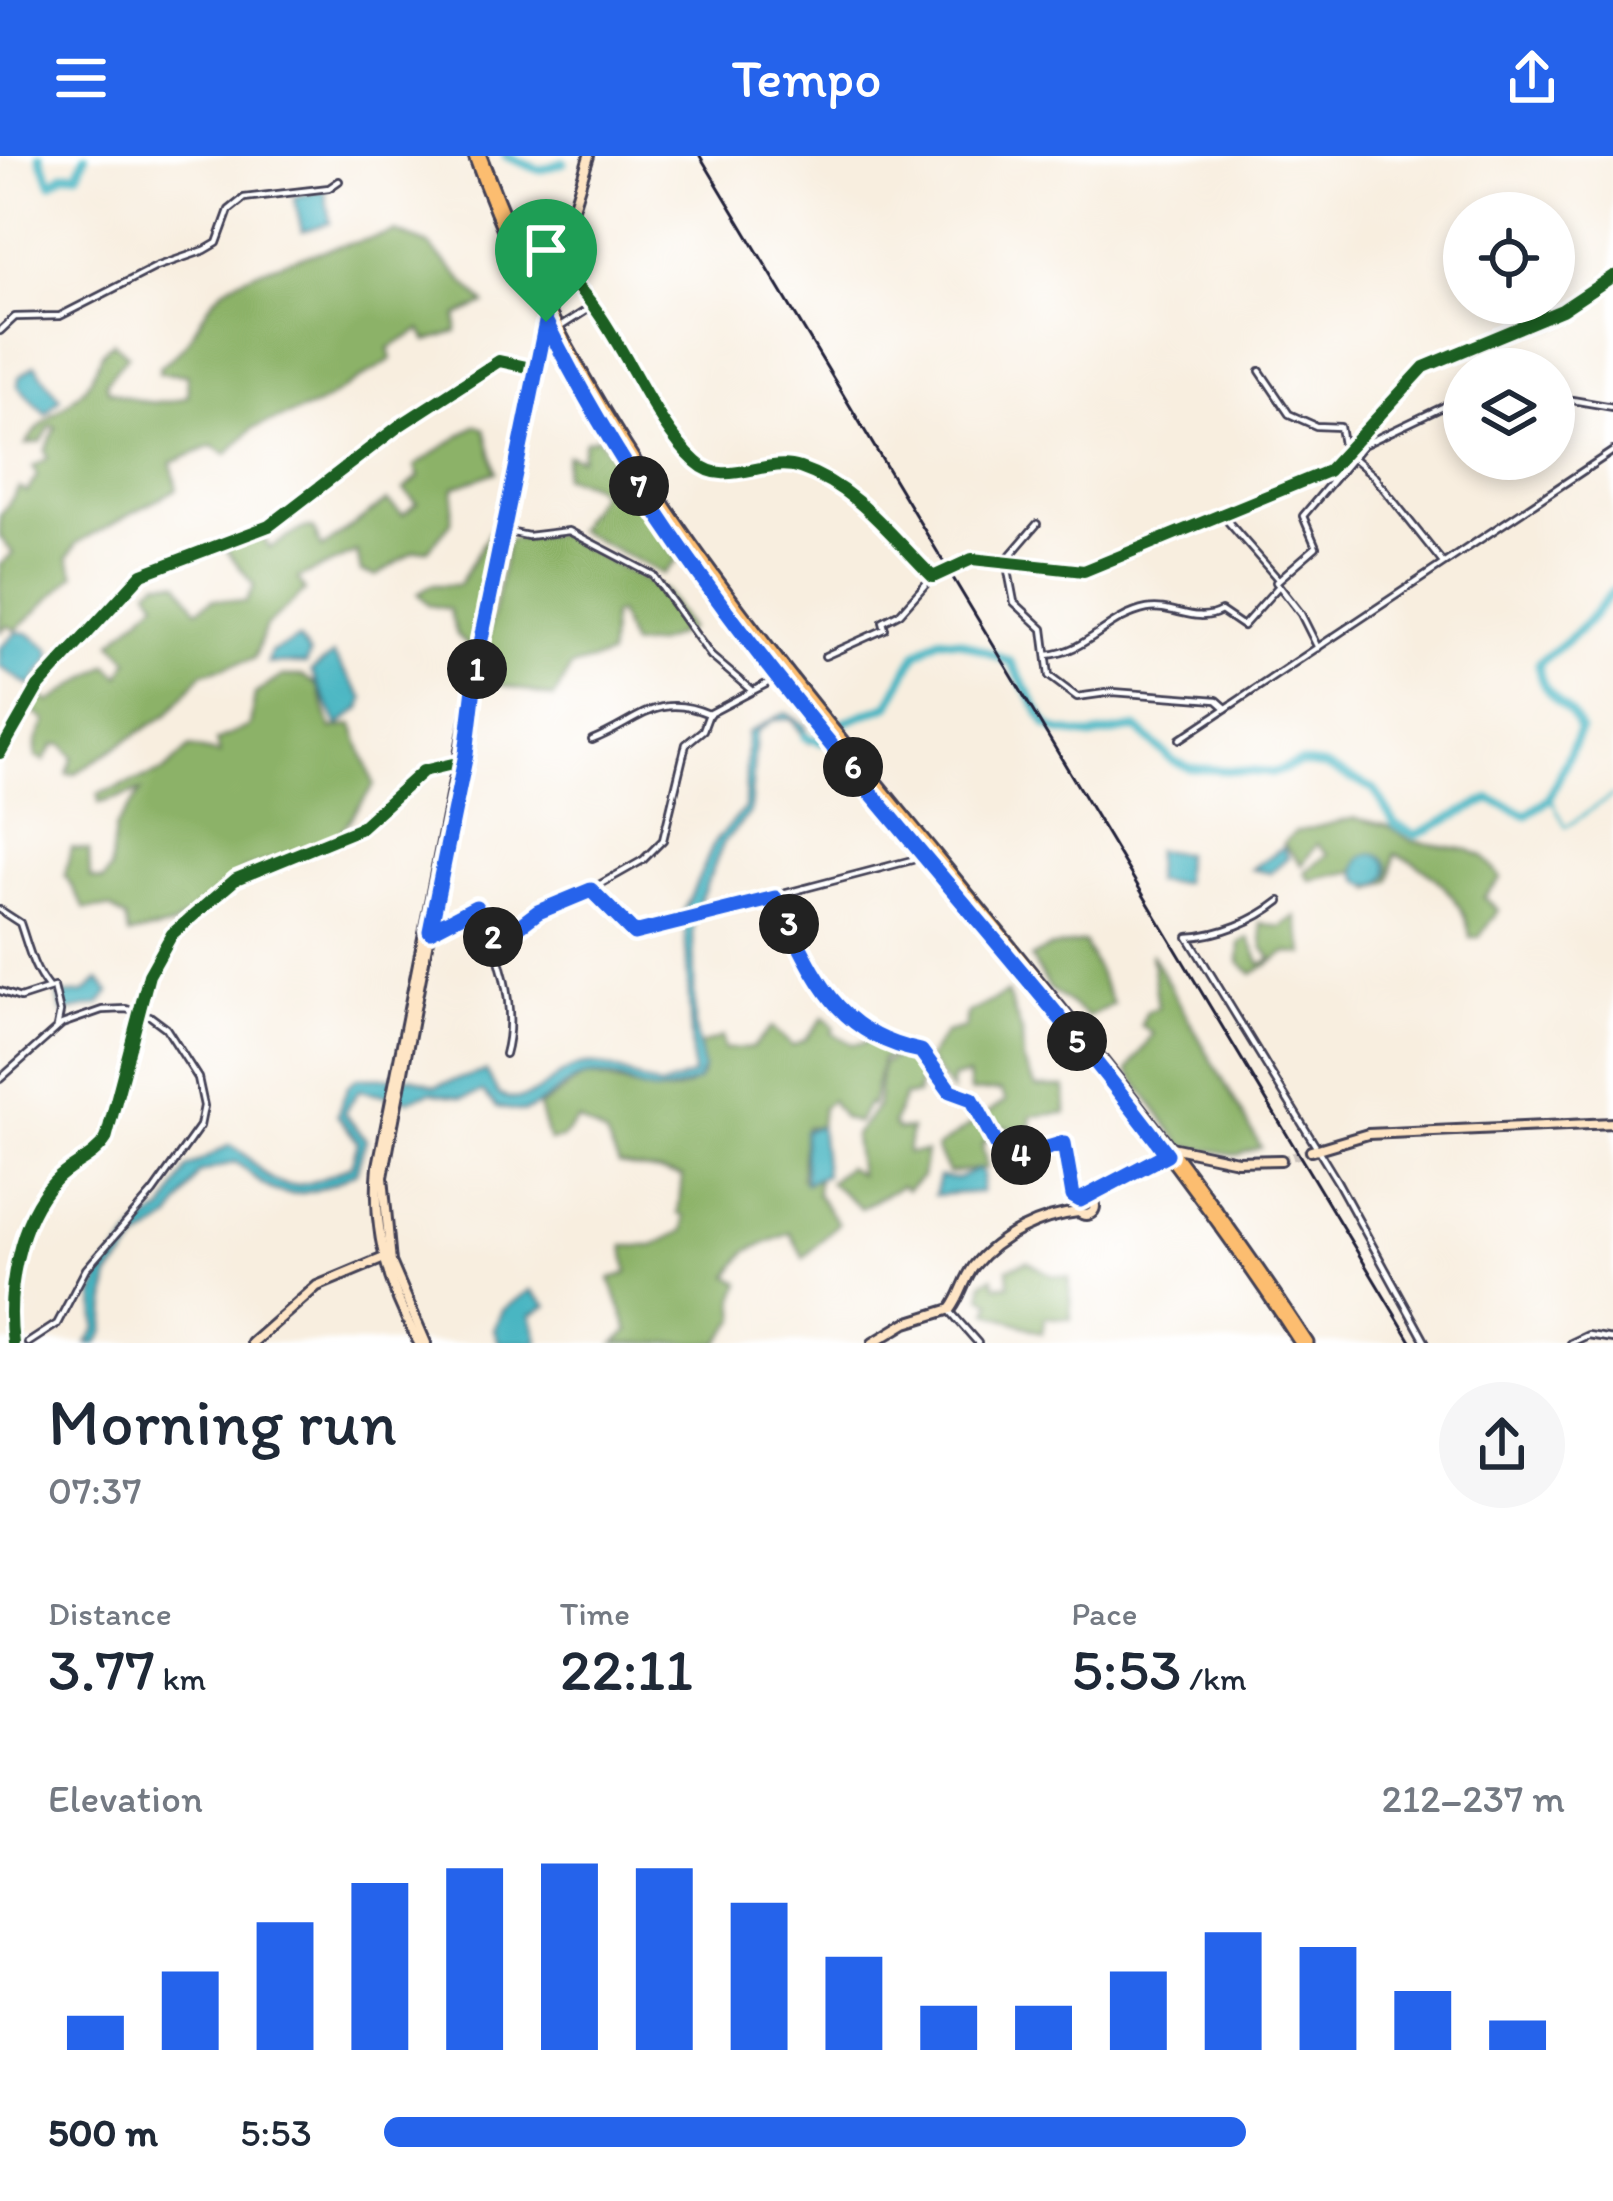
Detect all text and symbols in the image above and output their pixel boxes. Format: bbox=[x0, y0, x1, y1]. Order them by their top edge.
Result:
icon: menu bbox=[48, 45, 114, 111]
icon: share bbox=[1499, 45, 1565, 111]
text: Tempo bbox=[731, 46, 882, 111]
map controls bbox=[1443, 192, 1575, 480]
button: locate bbox=[1443, 192, 1575, 324]
pin bbox=[495, 199, 597, 322]
icon: arrive bbox=[513, 217, 579, 283]
button: layers bbox=[1443, 348, 1575, 480]
pin: 7 bbox=[609, 456, 669, 516]
text: 7 bbox=[631, 466, 647, 505]
pin: 1 bbox=[447, 639, 507, 699]
text: 1 bbox=[469, 649, 485, 688]
pin: 6 bbox=[823, 737, 883, 797]
text: 6 bbox=[844, 747, 862, 786]
pin: 3 bbox=[759, 894, 819, 954]
text: 3 bbox=[780, 904, 798, 943]
pin: 2 bbox=[463, 907, 523, 967]
text: 2 bbox=[484, 917, 502, 956]
pin: 5 bbox=[1047, 1011, 1107, 1071]
text: 5 bbox=[1068, 1021, 1086, 1060]
pin: 4 bbox=[991, 1125, 1051, 1185]
text: 4 bbox=[1011, 1135, 1031, 1174]
text: Morning run bbox=[48, 1382, 397, 1462]
button: share bbox=[1439, 1382, 1565, 1508]
text: 07:37 bbox=[48, 1467, 142, 1514]
text: Distance bbox=[48, 1594, 172, 1633]
text: Time bbox=[560, 1594, 630, 1633]
text: Pace bbox=[1071, 1594, 1137, 1633]
text: 3.77 bbox=[48, 1633, 155, 1705]
text: 22:11 bbox=[560, 1633, 693, 1705]
text: 5:53 bbox=[1071, 1633, 1182, 1705]
text: km bbox=[155, 1659, 206, 1698]
text: /km bbox=[1182, 1659, 1247, 1698]
text: Elevation bbox=[48, 1775, 203, 1822]
text: 212–237 m bbox=[1381, 1775, 1565, 1822]
text: 500 m bbox=[48, 2109, 158, 2156]
text: 5:53 bbox=[240, 2109, 312, 2156]

